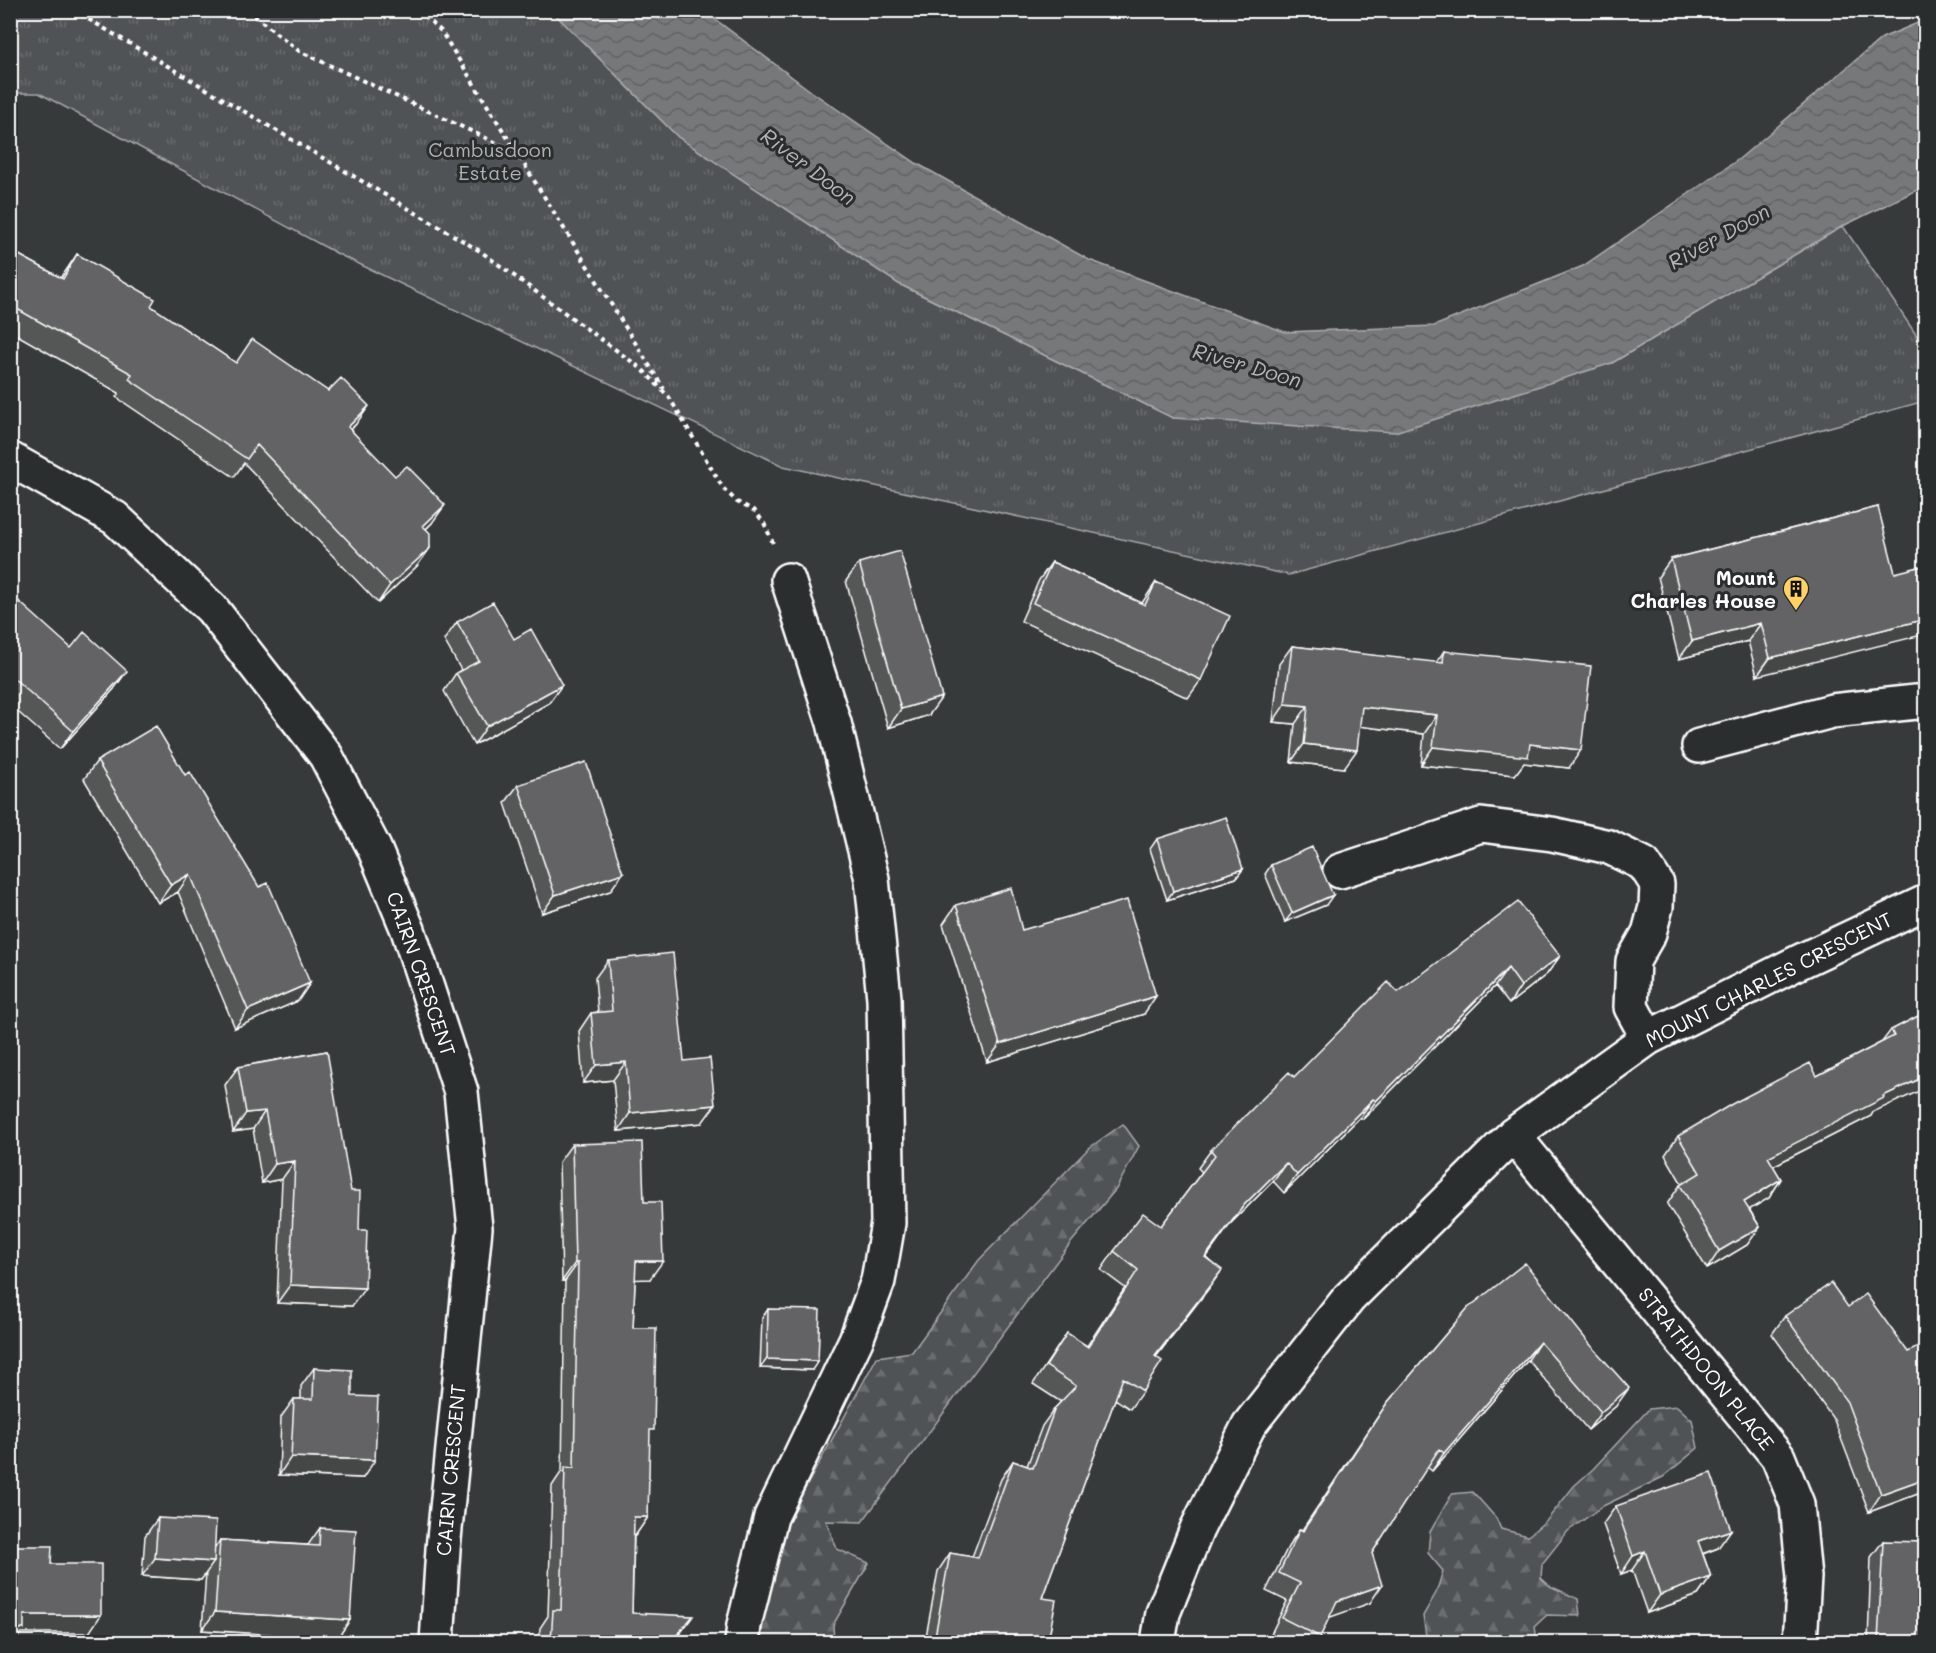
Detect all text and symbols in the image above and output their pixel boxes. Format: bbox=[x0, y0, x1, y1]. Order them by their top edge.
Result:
water label: River Doon bbox=[756, 121, 862, 210]
park label: Cambusdoon Estate bbox=[428, 136, 552, 185]
water label: River Doon bbox=[1663, 197, 1774, 275]
water label: River Doon bbox=[1190, 336, 1305, 393]
place label: Mount Charles House bbox=[1631, 564, 1776, 613]
building icon: Mount Charles House bbox=[1781, 574, 1811, 612]
street label: CAIRN CRESCENT bbox=[382, 888, 462, 1059]
street label: MOUNT CHARLES CRESCENT bbox=[1641, 905, 1896, 1053]
street label: STRATHDOON PLACE bbox=[1633, 1282, 1780, 1455]
street label: CAIRN CRESCENT bbox=[430, 1383, 470, 1557]

